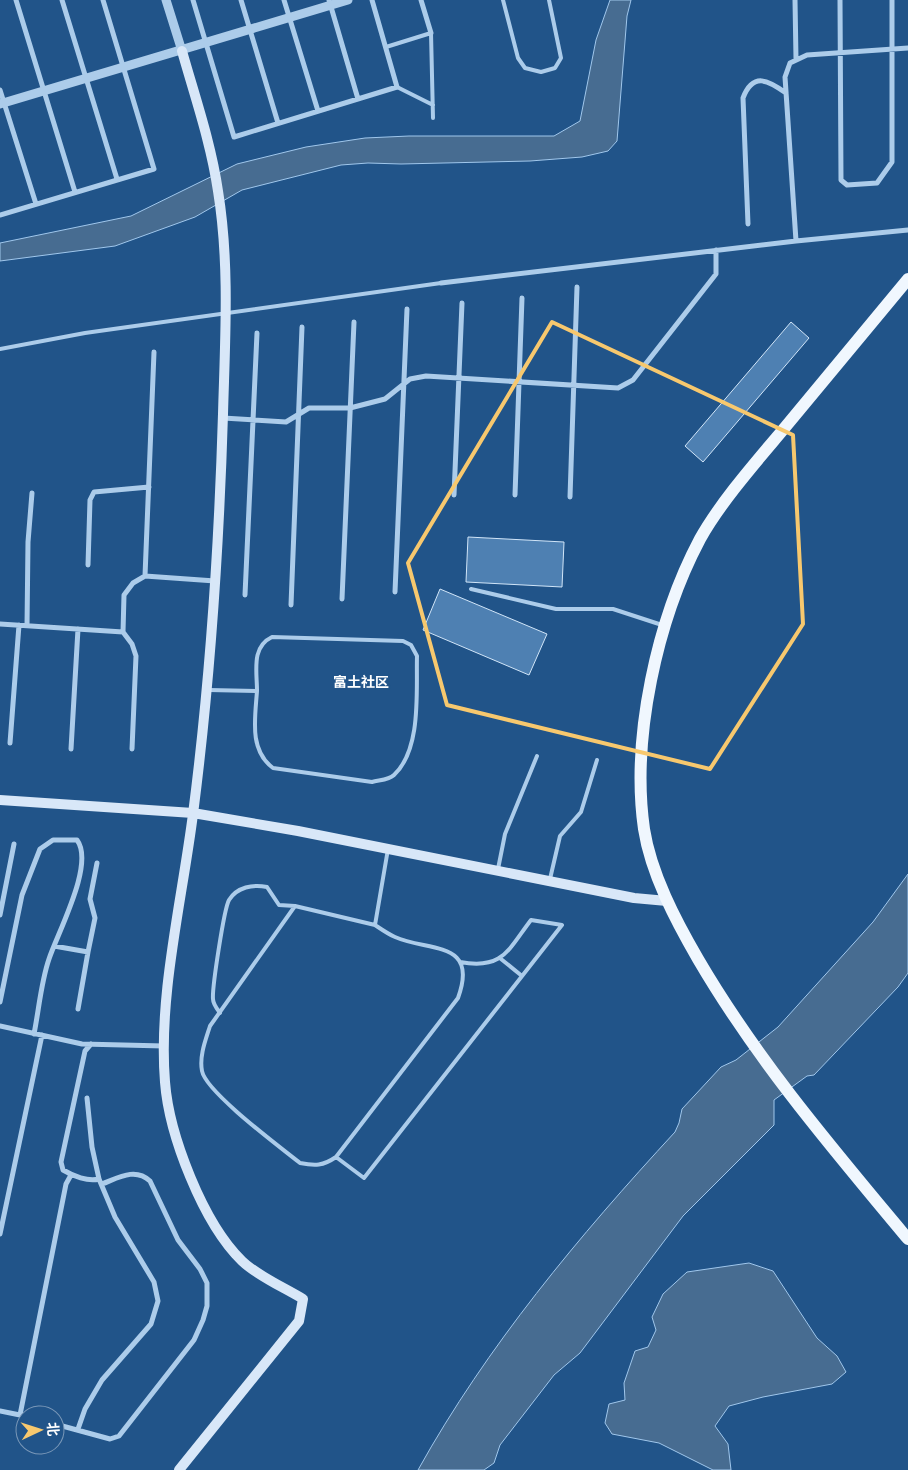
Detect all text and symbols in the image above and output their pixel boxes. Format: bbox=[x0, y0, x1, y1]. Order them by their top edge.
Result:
district label: 富土社区 bbox=[333, 672, 389, 691]
north arrow bbox=[15, 1405, 65, 1455]
text: 北 bbox=[44, 1421, 63, 1437]

